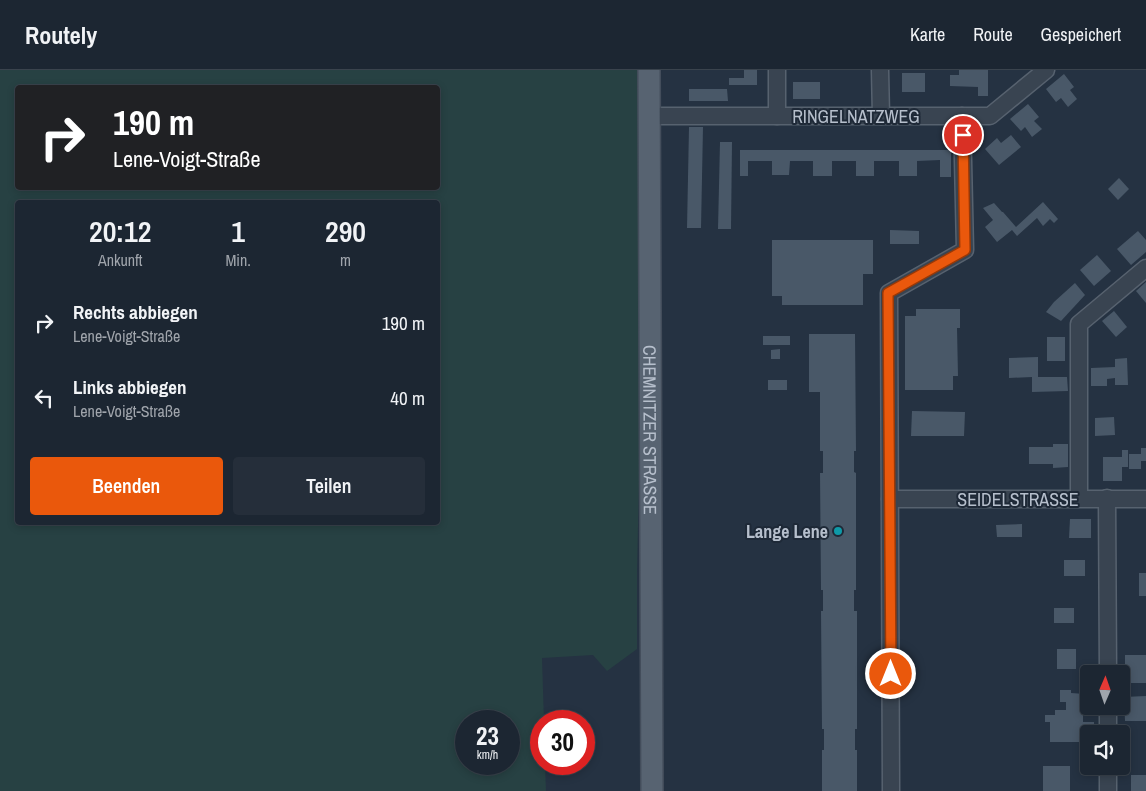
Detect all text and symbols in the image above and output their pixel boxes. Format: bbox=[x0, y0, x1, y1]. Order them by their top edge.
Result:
text: Routely bbox=[25, 19, 97, 51]
text: Karte bbox=[910, 22, 945, 47]
text: Route bbox=[973, 22, 1013, 47]
text: Gespeichert bbox=[1041, 22, 1121, 47]
text: 190 m bbox=[113, 99, 194, 146]
street label: RINGELNATZWEG bbox=[792, 104, 920, 129]
icon: right bbox=[30, 105, 95, 170]
pin bbox=[942, 114, 984, 156]
icon: arrive bbox=[949, 121, 977, 149]
text: Lene-Voigt-Straße bbox=[113, 144, 260, 174]
text: 20:12 bbox=[89, 211, 151, 251]
text: 1 bbox=[231, 211, 245, 251]
text: 290 bbox=[325, 211, 366, 251]
text: Ankunft bbox=[98, 249, 142, 271]
text: Min. bbox=[225, 249, 251, 271]
text: m bbox=[340, 249, 351, 271]
text: Rechts abbiegen bbox=[73, 299, 198, 325]
icon: right bbox=[30, 309, 58, 337]
text: 190 m bbox=[382, 310, 425, 336]
text: Lene-Voigt-Straße bbox=[73, 325, 180, 347]
street label: CHEMNITZER STRASSE bbox=[638, 345, 663, 515]
text: Links abbiegen bbox=[73, 374, 186, 400]
icon: left bbox=[30, 384, 58, 412]
text: 40 m bbox=[390, 385, 425, 411]
text: Lene-Voigt-Straße bbox=[73, 400, 180, 422]
button: Beenden bbox=[30, 457, 223, 515]
button: Teilen bbox=[233, 457, 425, 515]
street label: SEIDELSTRASSE bbox=[957, 487, 1079, 512]
place label: Lange Lene bbox=[746, 519, 828, 544]
marker: Lange Lene bbox=[832, 525, 844, 537]
position arrow bbox=[864, 647, 916, 699]
north arrow bbox=[1080, 665, 1130, 715]
map controls bbox=[1080, 665, 1130, 775]
speed limit sign: 30 bbox=[530, 710, 595, 775]
text: 23 bbox=[476, 719, 499, 753]
button: sound bbox=[1080, 725, 1130, 775]
text: km/h bbox=[477, 747, 498, 763]

